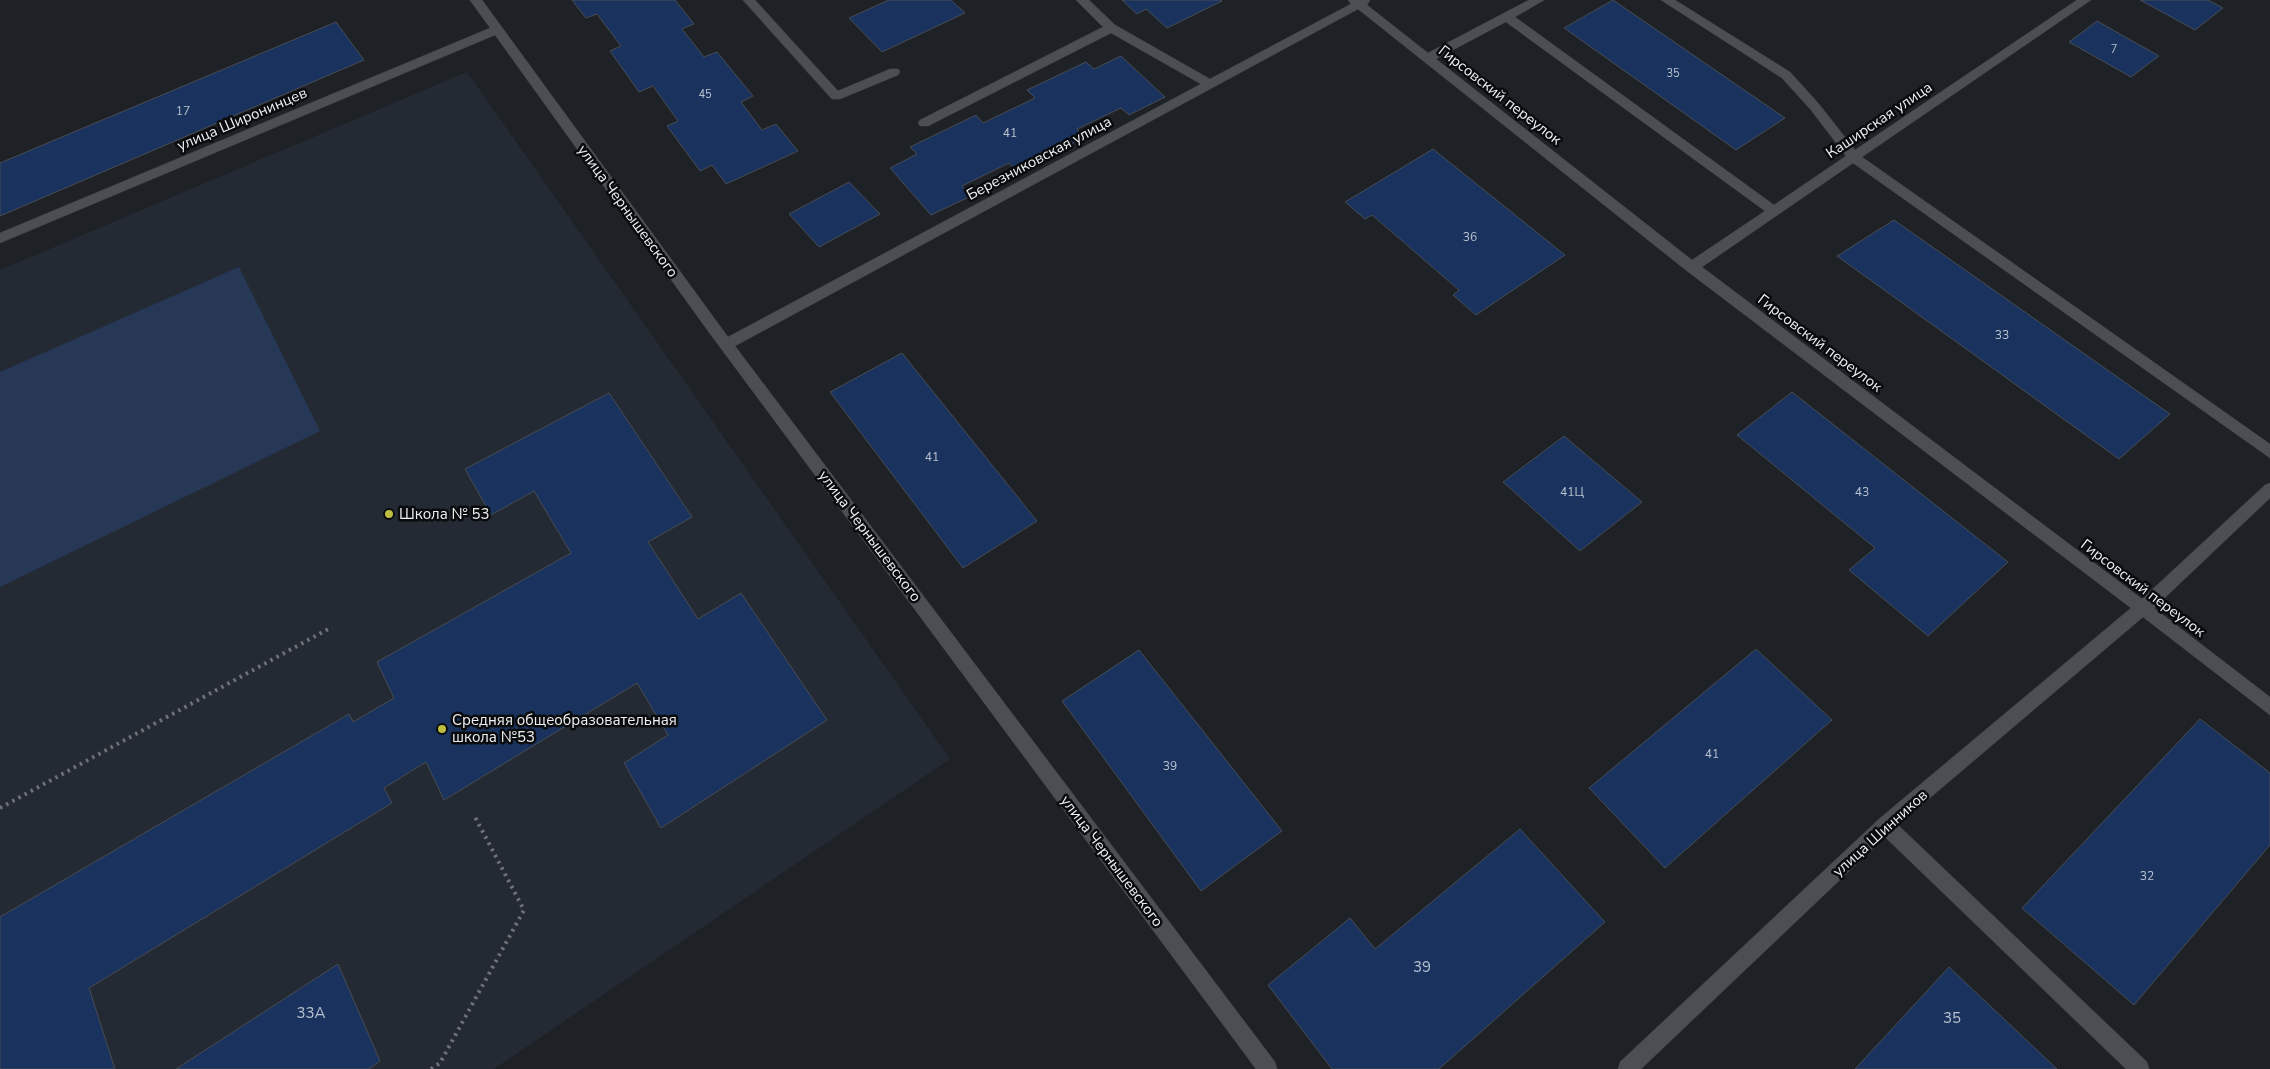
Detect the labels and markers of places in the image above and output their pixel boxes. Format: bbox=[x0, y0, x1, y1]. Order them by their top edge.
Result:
place label: Школа № 53 bbox=[399, 504, 490, 524]
marker: Школа № 53 bbox=[383, 508, 395, 520]
place label: Средняя общеобразовательная школа №53 bbox=[452, 710, 677, 747]
marker: Средняя общеобразовательная школа №53 bbox=[436, 723, 448, 735]

